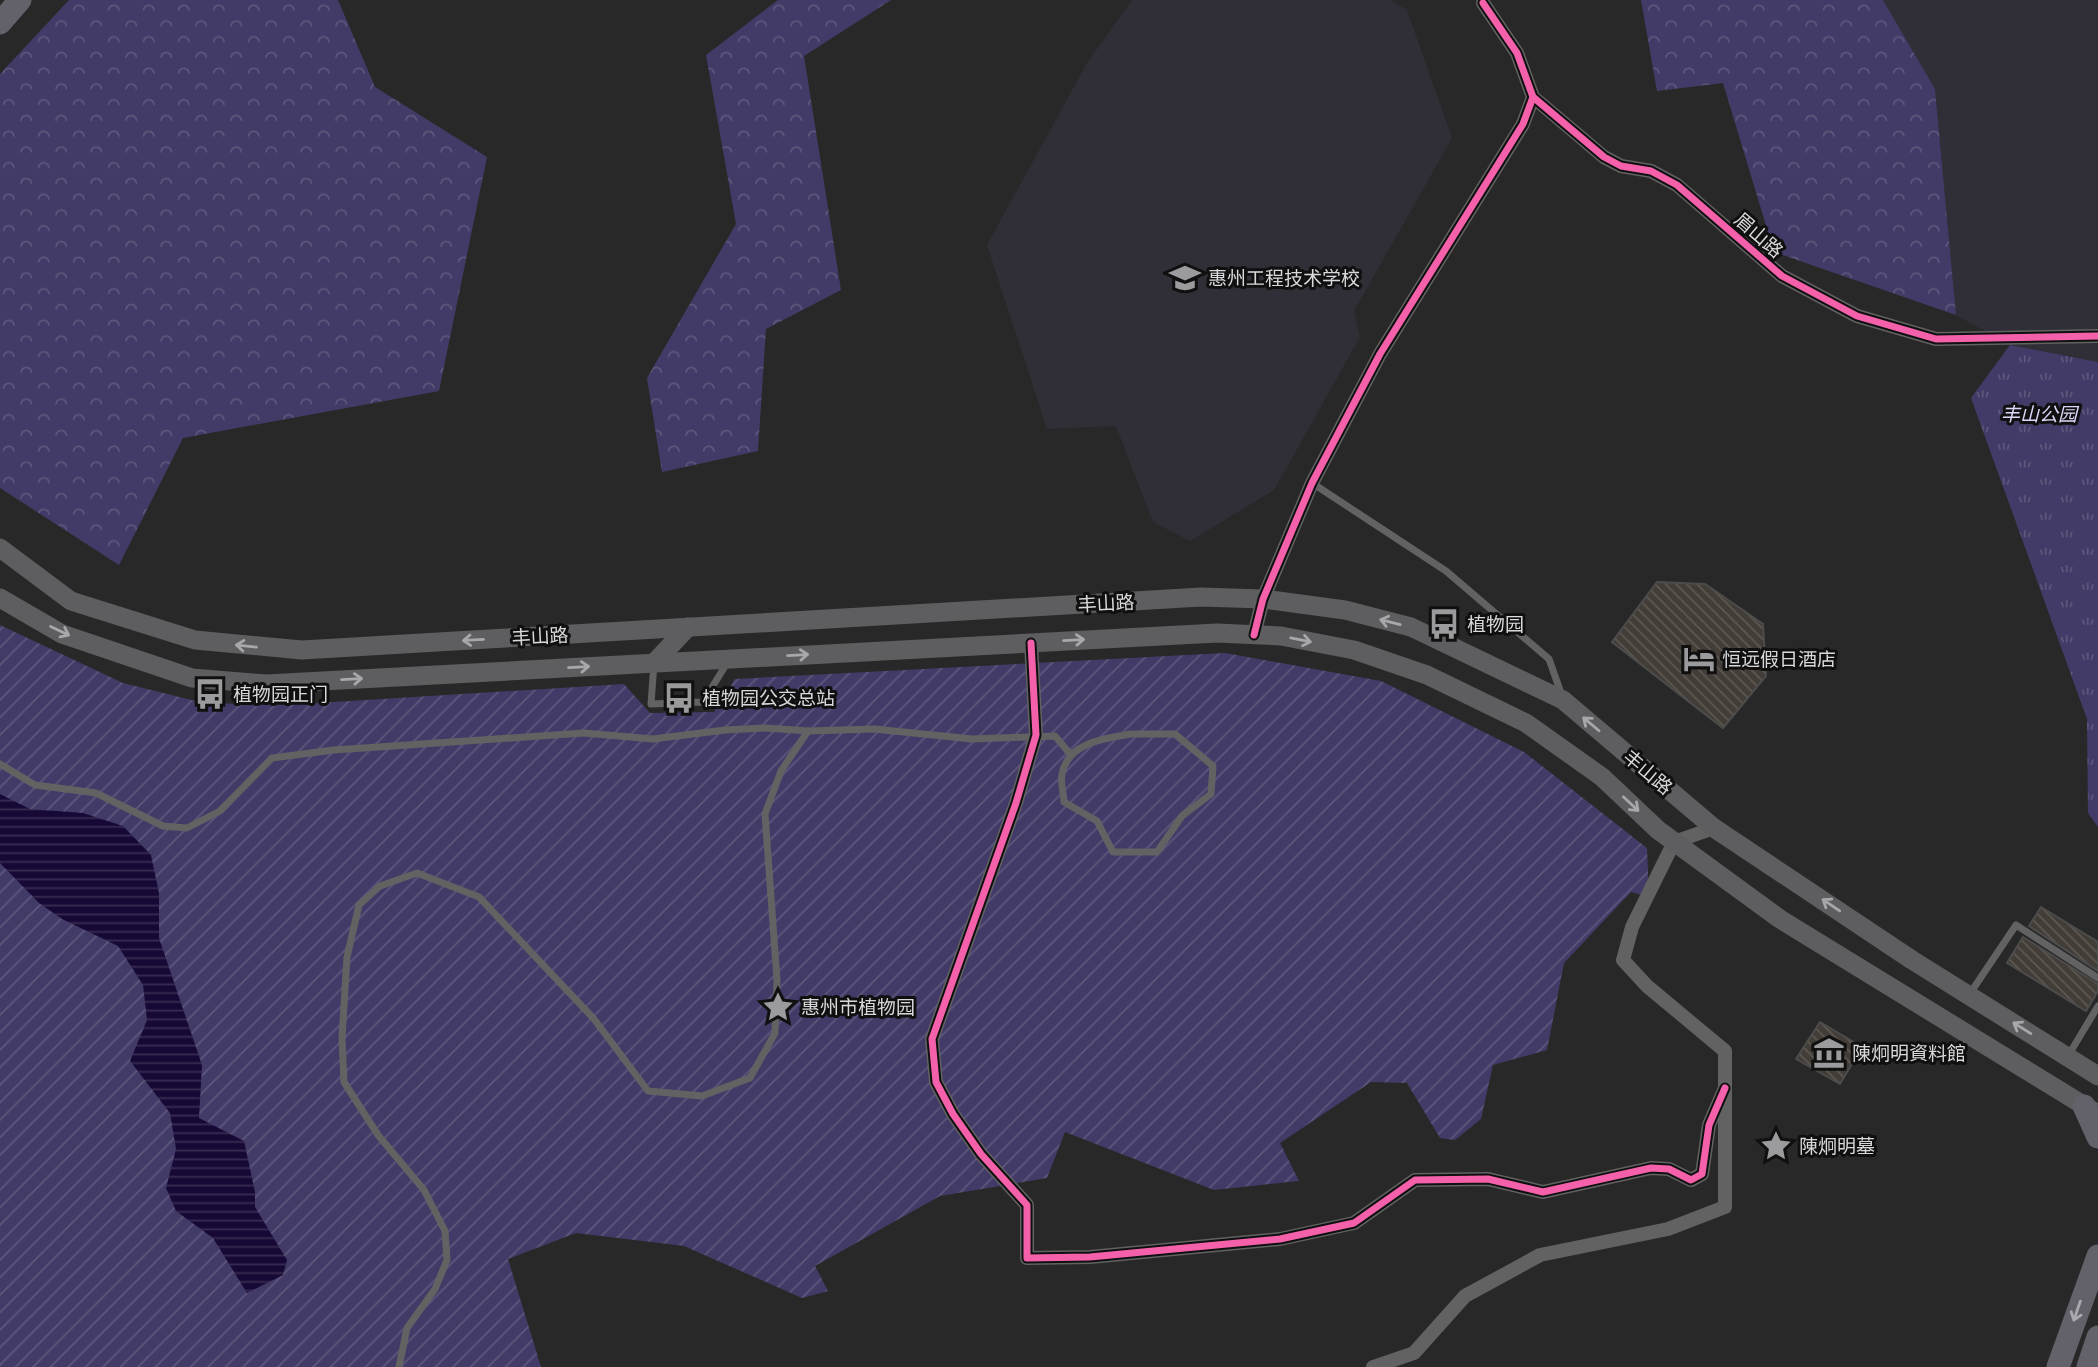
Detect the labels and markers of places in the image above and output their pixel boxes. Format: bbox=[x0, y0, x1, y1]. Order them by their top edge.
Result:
school or university icon: 惠州工程技术学校 bbox=[1168, 261, 1202, 295]
place label: 惠州工程技术学校 bbox=[1208, 265, 1360, 290]
bus stop icon: 植物园 bbox=[1427, 607, 1461, 641]
place label: 植物园 bbox=[1467, 611, 1524, 636]
hotel icon: 恒远假日酒店 bbox=[1682, 642, 1716, 676]
place label: 恒远假日酒店 bbox=[1722, 646, 1836, 671]
bus stop icon: 植物园正门 bbox=[193, 677, 227, 711]
place label: 植物园正门 bbox=[233, 681, 328, 706]
bus stop icon: 植物园公交总站 bbox=[662, 681, 696, 715]
place label: 植物园公交总站 bbox=[702, 685, 835, 710]
place icon: 惠州市植物园 bbox=[761, 990, 795, 1024]
place label: 惠州市植物园 bbox=[801, 994, 915, 1019]
museum icon: 陳炯明資料館 bbox=[1812, 1036, 1846, 1070]
place label: 陳炯明資料館 bbox=[1852, 1040, 1966, 1065]
place icon: 陳炯明墓 bbox=[1759, 1129, 1793, 1163]
place label: 陳炯明墓 bbox=[1799, 1133, 1875, 1158]

